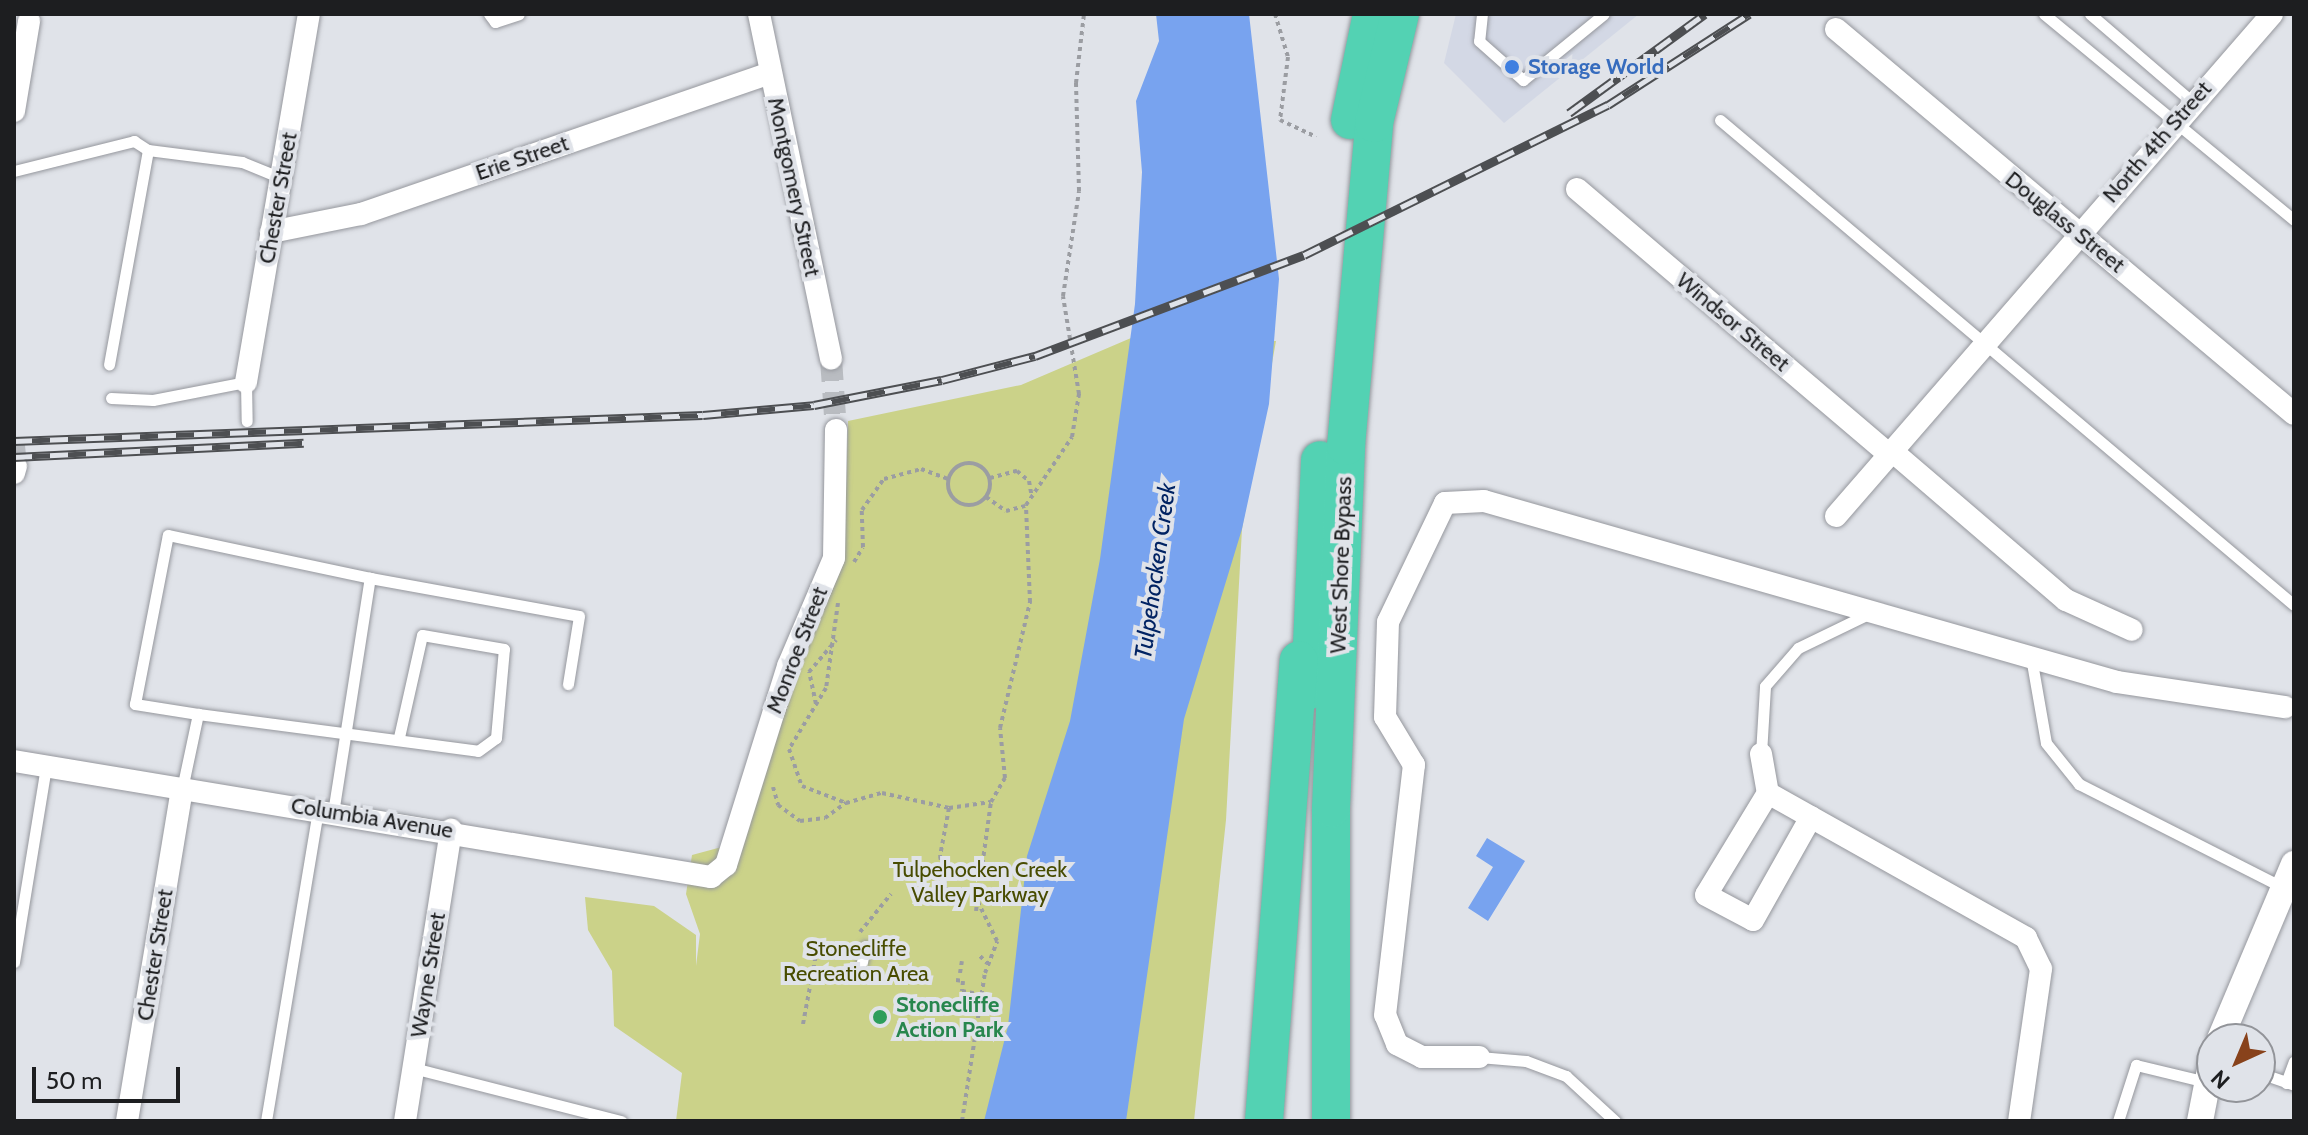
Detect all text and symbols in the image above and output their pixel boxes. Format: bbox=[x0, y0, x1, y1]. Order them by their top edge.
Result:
place label: Storage World bbox=[1528, 54, 1664, 80]
marker: Storage World bbox=[1503, 58, 1521, 76]
street label: North 4th Street bbox=[2097, 76, 2217, 208]
street label: Montgomery Street bbox=[762, 95, 826, 279]
street label: Chester Street bbox=[253, 130, 303, 266]
street label: Erie Street bbox=[472, 130, 572, 186]
street label: Douglass Street bbox=[2000, 166, 2130, 278]
street label: Windsor Street bbox=[1671, 267, 1795, 377]
street label: West Shore Bypass bbox=[1325, 476, 1357, 654]
water label: Tulpehocken Creek bbox=[1128, 481, 1182, 661]
street label: Monroe Street bbox=[761, 583, 833, 717]
street label: Columbia Avenue bbox=[289, 792, 455, 844]
park label: Tulpehocken Creek Valley Parkway bbox=[893, 856, 1067, 908]
street label: Chester Street bbox=[132, 887, 178, 1023]
street label: Wayne Street bbox=[405, 911, 451, 1039]
park label: Stonecliffe Recreation Area bbox=[783, 935, 929, 986]
place label: Stonecliffe Action Park bbox=[896, 991, 1004, 1042]
marker: Stonecliffe Action Park bbox=[871, 1008, 889, 1026]
north arrow bbox=[2196, 1023, 2276, 1103]
scale bar bbox=[36, 1051, 184, 1101]
text: N bbox=[2205, 1064, 2235, 1094]
text: 50 m bbox=[46, 1066, 102, 1095]

